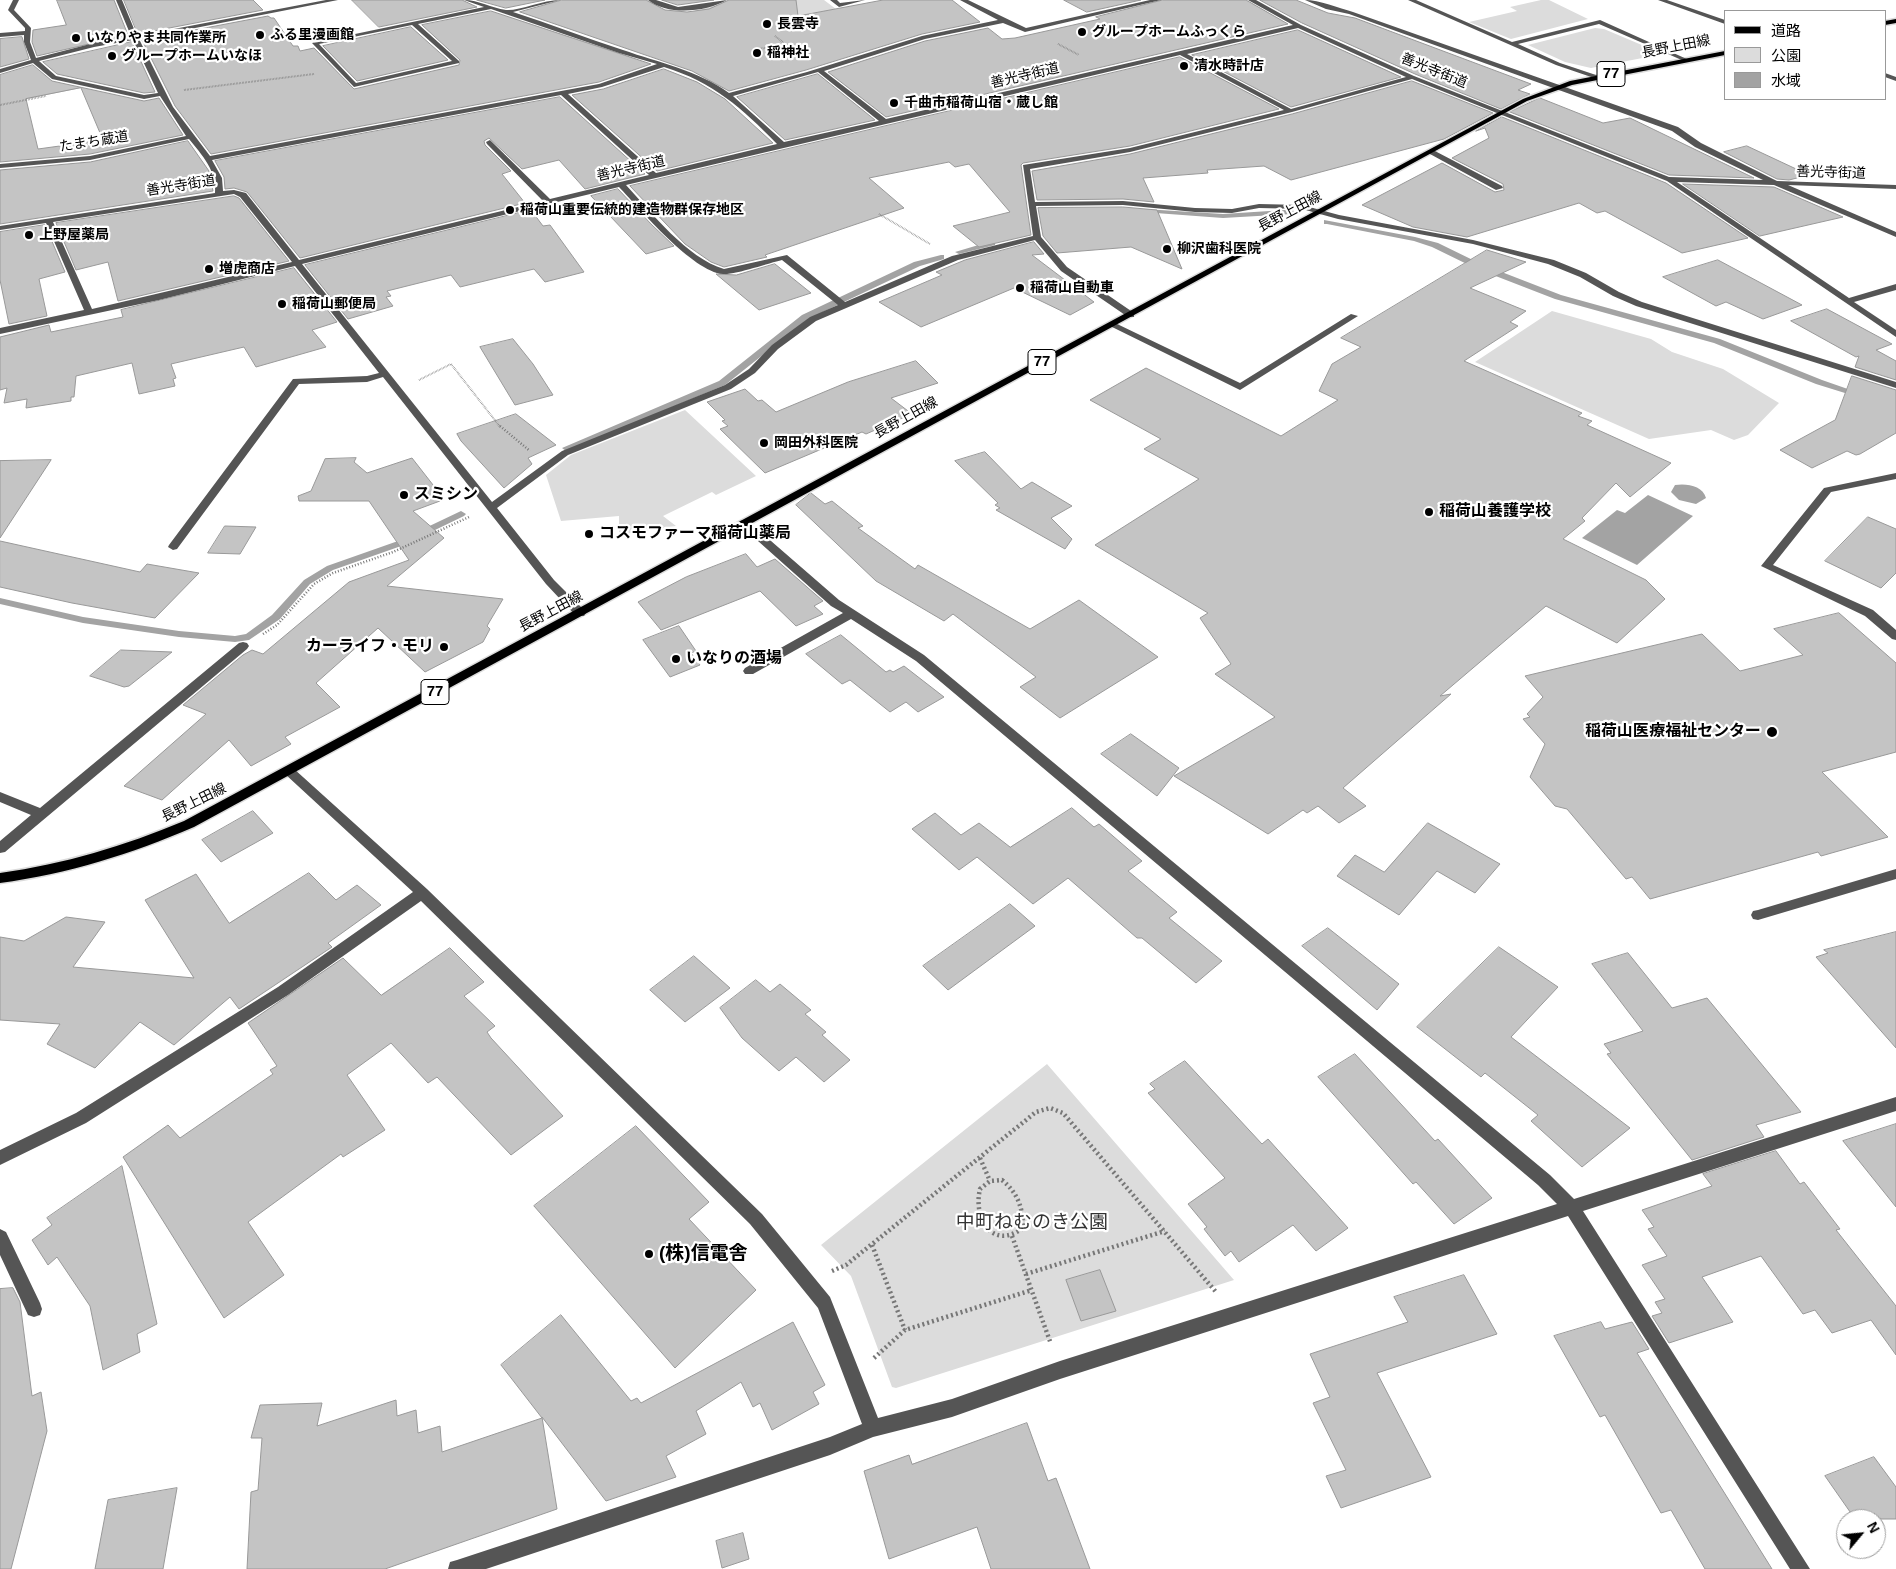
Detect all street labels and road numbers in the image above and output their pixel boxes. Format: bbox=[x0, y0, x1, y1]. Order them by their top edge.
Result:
street label: 長野上田線 bbox=[1640, 32, 1712, 62]
street label: 善光寺街道 bbox=[1398, 50, 1470, 92]
street label: 善光寺街道 bbox=[989, 60, 1061, 92]
road number: 77 bbox=[1597, 62, 1625, 86]
street label: たまち蔵道 bbox=[58, 128, 130, 156]
street label: 善光寺街道 bbox=[595, 153, 667, 185]
street label: 善光寺街道 bbox=[1796, 163, 1866, 183]
street label: 善光寺街道 bbox=[145, 172, 217, 200]
street label: 長野上田線 bbox=[1255, 188, 1325, 236]
road number: 77 bbox=[1028, 350, 1056, 374]
street label: 長野上田線 bbox=[871, 394, 941, 442]
street label: 長野上田線 bbox=[516, 588, 586, 636]
road number: 77 bbox=[421, 680, 449, 704]
street label: 長野上田線 bbox=[159, 780, 229, 826]

